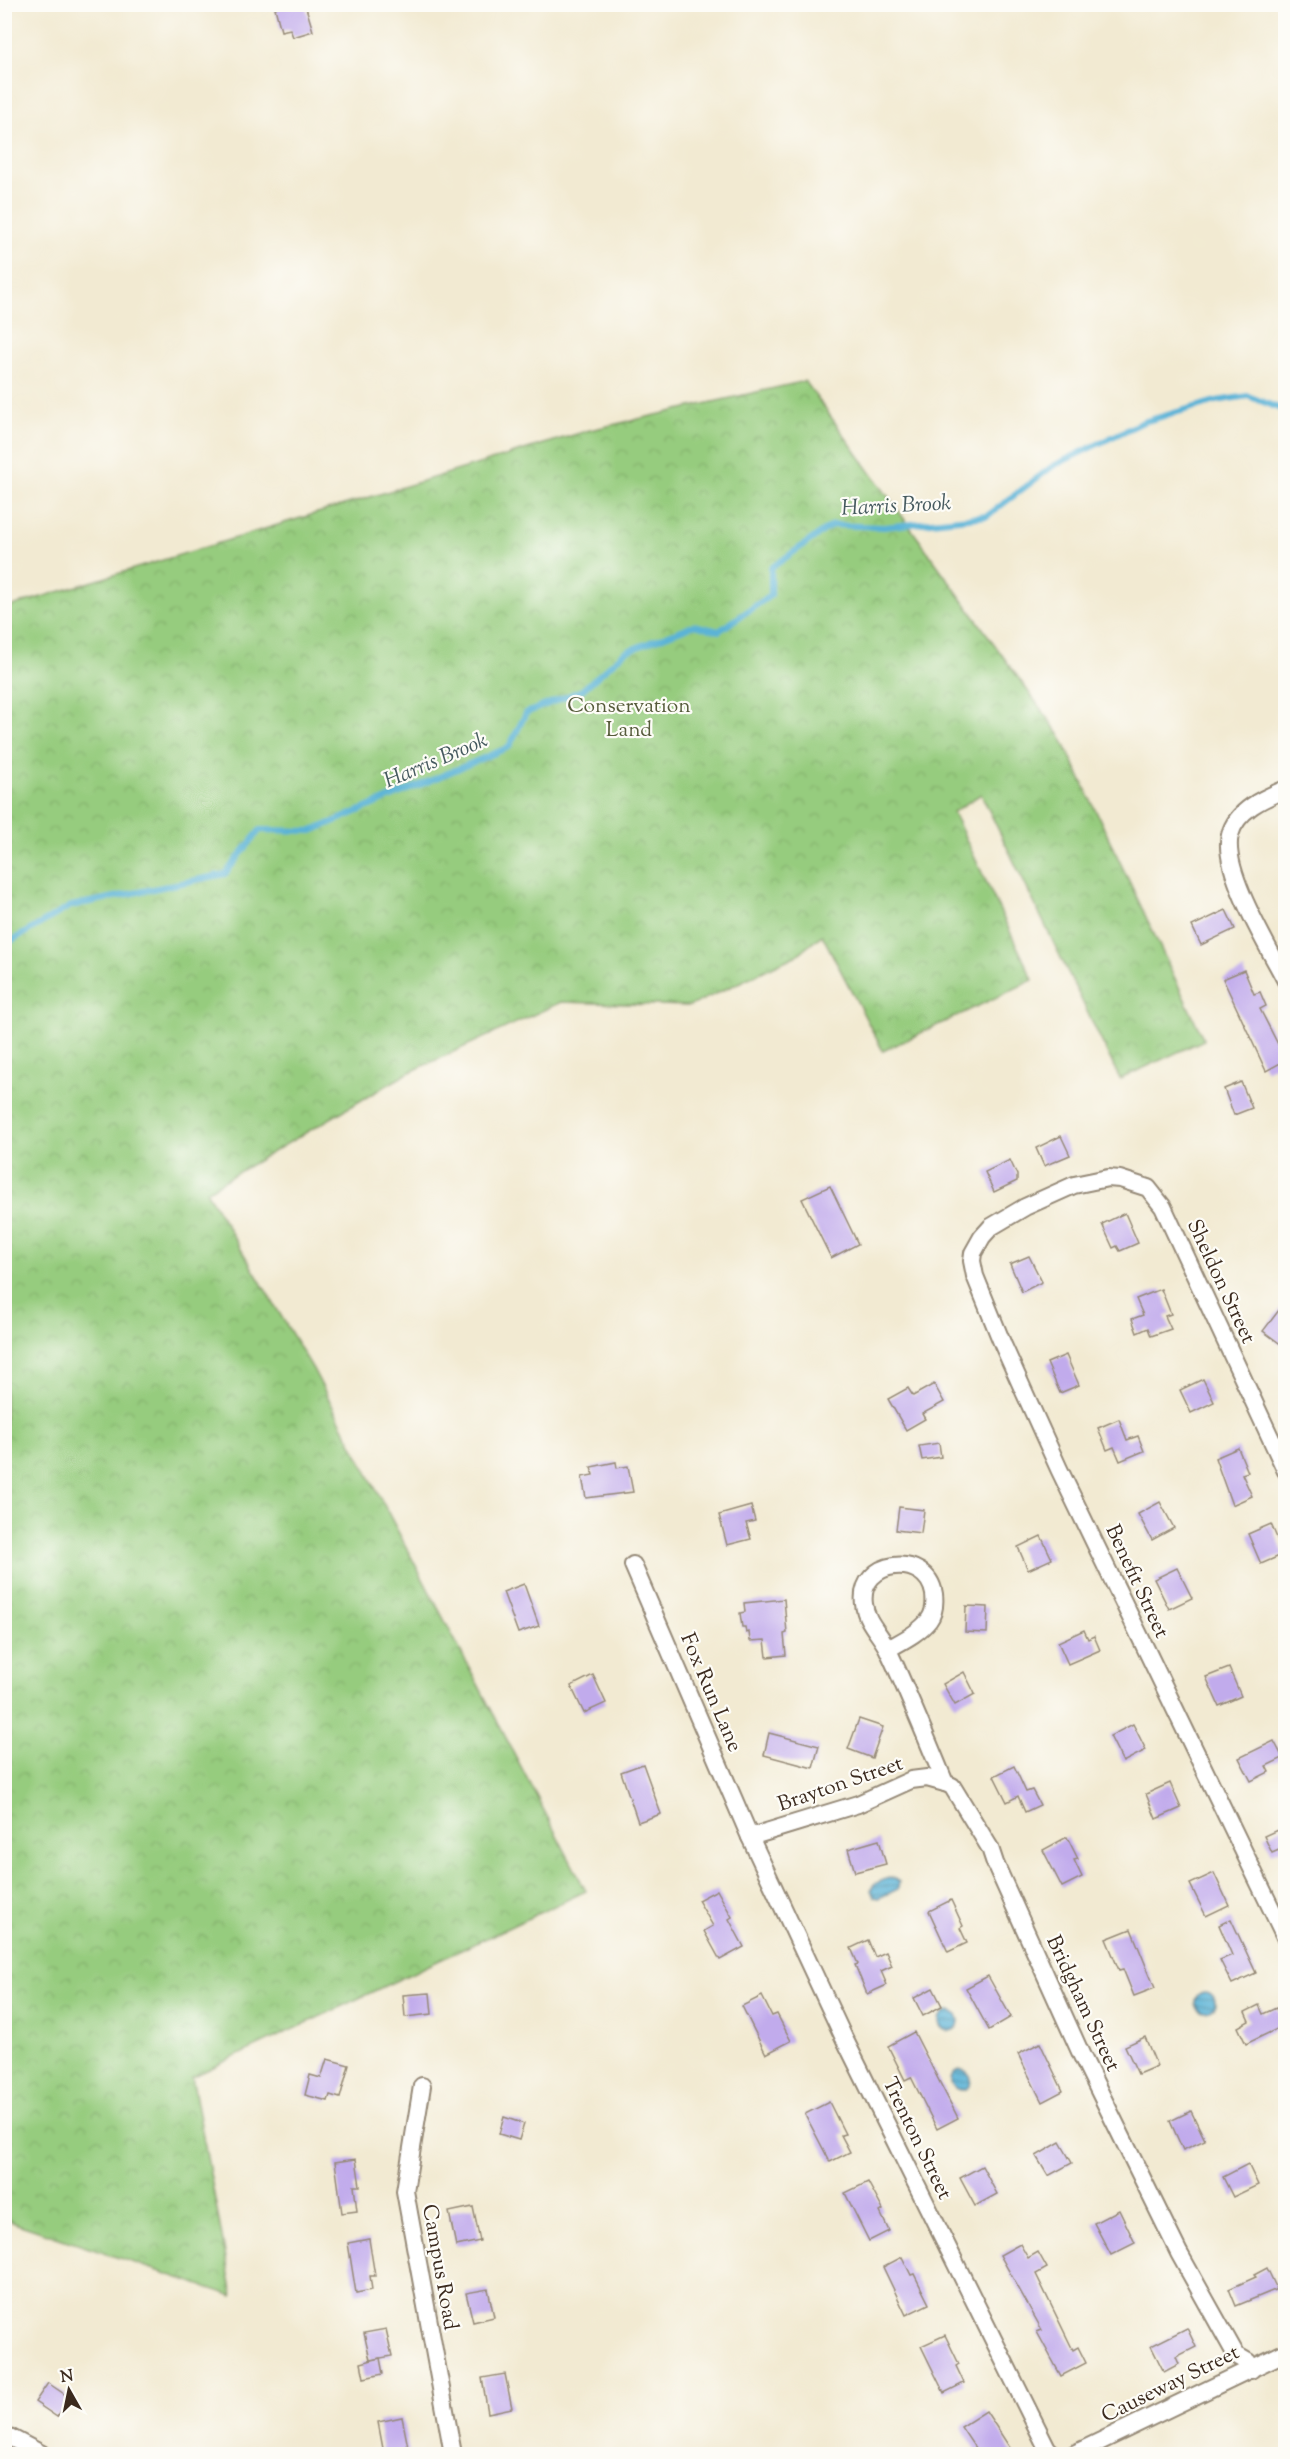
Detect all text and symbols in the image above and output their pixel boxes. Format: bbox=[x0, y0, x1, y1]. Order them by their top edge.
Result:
water label: Harris Brook bbox=[840, 488, 952, 526]
park label: Conservation Land bbox=[567, 692, 691, 746]
water label: Harris Brook bbox=[379, 726, 493, 798]
street label: Sheldon Street bbox=[1178, 1215, 1262, 1349]
street label: Benefit Street bbox=[1097, 1520, 1176, 1644]
street label: Fox Run Lane bbox=[672, 1629, 749, 1757]
street label: Brayton Street bbox=[774, 1749, 907, 1820]
street label: Bridgham Street bbox=[1038, 1931, 1127, 2077]
street label: Trenton Street bbox=[874, 2073, 959, 2205]
street label: Campus Road bbox=[413, 2202, 465, 2333]
street label: Causeway Street bbox=[1097, 2338, 1245, 2431]
north arrow bbox=[39, 2360, 99, 2420]
text: N bbox=[59, 2365, 75, 2390]

